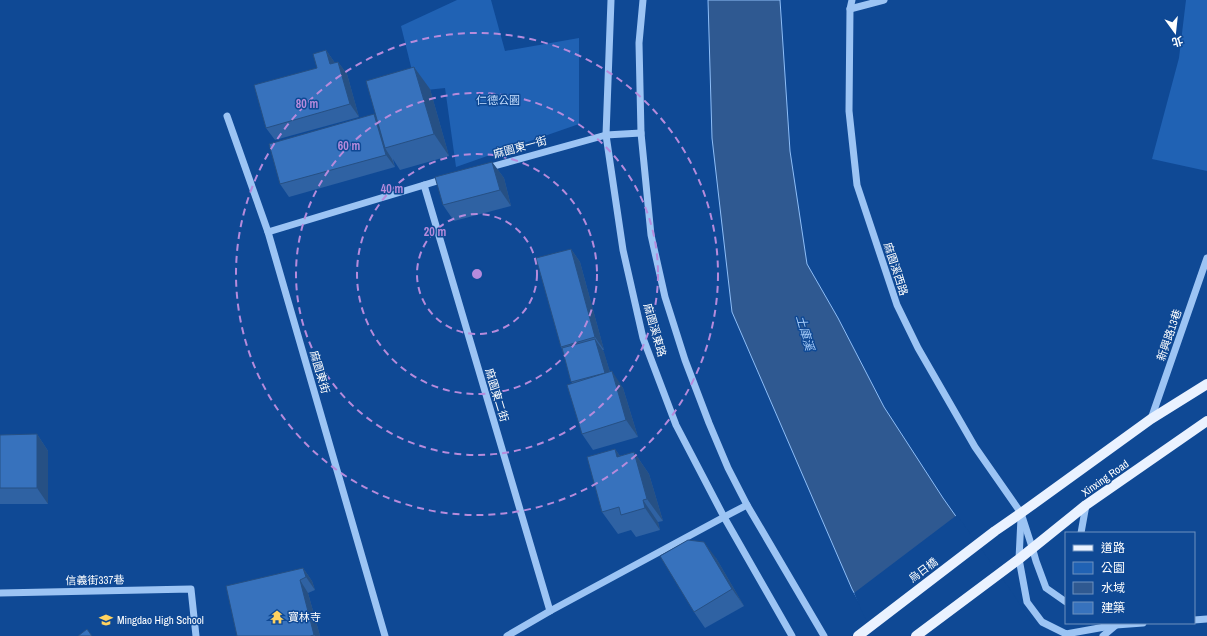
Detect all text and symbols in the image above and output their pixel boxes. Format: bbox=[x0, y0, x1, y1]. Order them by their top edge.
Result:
north arrow bbox=[1155, 12, 1195, 52]
text: 北 bbox=[1170, 33, 1185, 50]
park label: 仁德公園 bbox=[476, 93, 520, 107]
text: 80 m bbox=[296, 96, 318, 112]
street label: 麻園東一街 bbox=[492, 133, 548, 161]
text: 60 m bbox=[338, 138, 360, 154]
text: 40 m bbox=[381, 181, 403, 197]
text: 20 m bbox=[424, 224, 446, 240]
street label: 麻園溪西路 bbox=[881, 241, 911, 297]
centre of rings bbox=[470, 267, 484, 281]
street label: 麻園溪東路 bbox=[641, 302, 669, 358]
street label: 新興路13巷 bbox=[1154, 307, 1184, 363]
water label: 土庫溪 bbox=[792, 313, 818, 354]
street label: 麻園東街 bbox=[307, 349, 333, 395]
street label: 麻園東二街 bbox=[482, 367, 512, 423]
street label: Xinxing Road bbox=[1079, 457, 1131, 499]
legend bbox=[1065, 532, 1195, 624]
text: 道路 bbox=[1101, 540, 1125, 556]
street label: 烏日橋 bbox=[906, 554, 940, 586]
text: 公園 bbox=[1101, 560, 1125, 576]
street label: 信義街337巷 bbox=[65, 572, 125, 588]
text: 水域 bbox=[1101, 580, 1125, 596]
text: 建築 bbox=[1101, 600, 1125, 616]
temple icon: 寶林寺 bbox=[269, 609, 285, 625]
place label: 寶林寺 bbox=[288, 610, 321, 624]
school or university icon: Mingdao High School bbox=[98, 612, 114, 628]
place label: Mingdao High School bbox=[117, 613, 204, 627]

